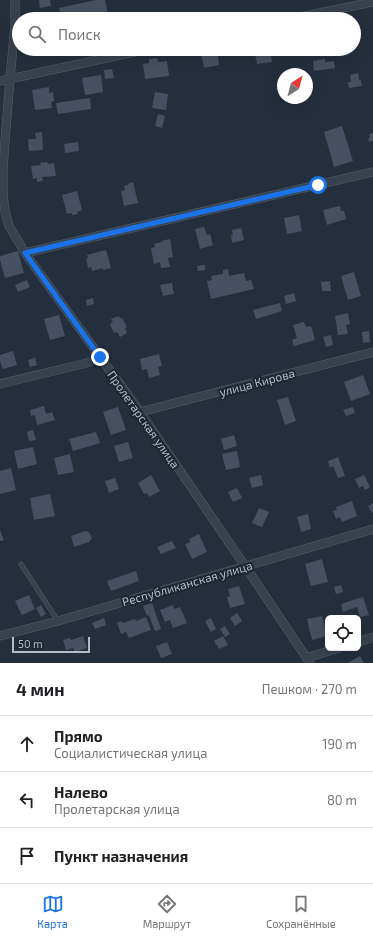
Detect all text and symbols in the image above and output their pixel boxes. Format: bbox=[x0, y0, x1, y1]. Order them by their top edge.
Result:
search box bbox=[12, 12, 361, 56]
icon: search bbox=[26, 23, 48, 45]
text: Поиск bbox=[58, 25, 101, 43]
north arrow bbox=[277, 68, 313, 104]
route start bbox=[309, 176, 327, 194]
route end bbox=[91, 348, 109, 366]
street label: улица Кирова bbox=[218, 365, 297, 400]
street label: Пролетарская улица bbox=[104, 367, 183, 471]
street label: Республиканская улица bbox=[120, 558, 254, 609]
map controls bbox=[325, 615, 361, 651]
button: locate bbox=[325, 615, 361, 651]
scale bar bbox=[12, 635, 90, 654]
text: 50 m bbox=[18, 637, 43, 650]
text: 4 мин bbox=[16, 679, 65, 699]
text: Пешком · 270 m bbox=[262, 681, 357, 697]
text: Прямо bbox=[54, 727, 103, 745]
icon: ahead bbox=[16, 733, 38, 755]
text: 190 m bbox=[322, 736, 357, 752]
text: Социалистическая улица bbox=[54, 745, 207, 761]
text: Налево bbox=[54, 783, 108, 801]
icon: left bbox=[16, 789, 38, 811]
text: 80 m bbox=[327, 792, 357, 808]
text: Пролетарская улица bbox=[54, 801, 180, 817]
icon: arrive bbox=[16, 845, 38, 867]
text: Пункт назначения bbox=[54, 847, 188, 865]
tab: Карта bbox=[37, 893, 68, 930]
tab: Маршрут bbox=[143, 893, 191, 930]
tab: Сохранённые bbox=[266, 893, 336, 930]

